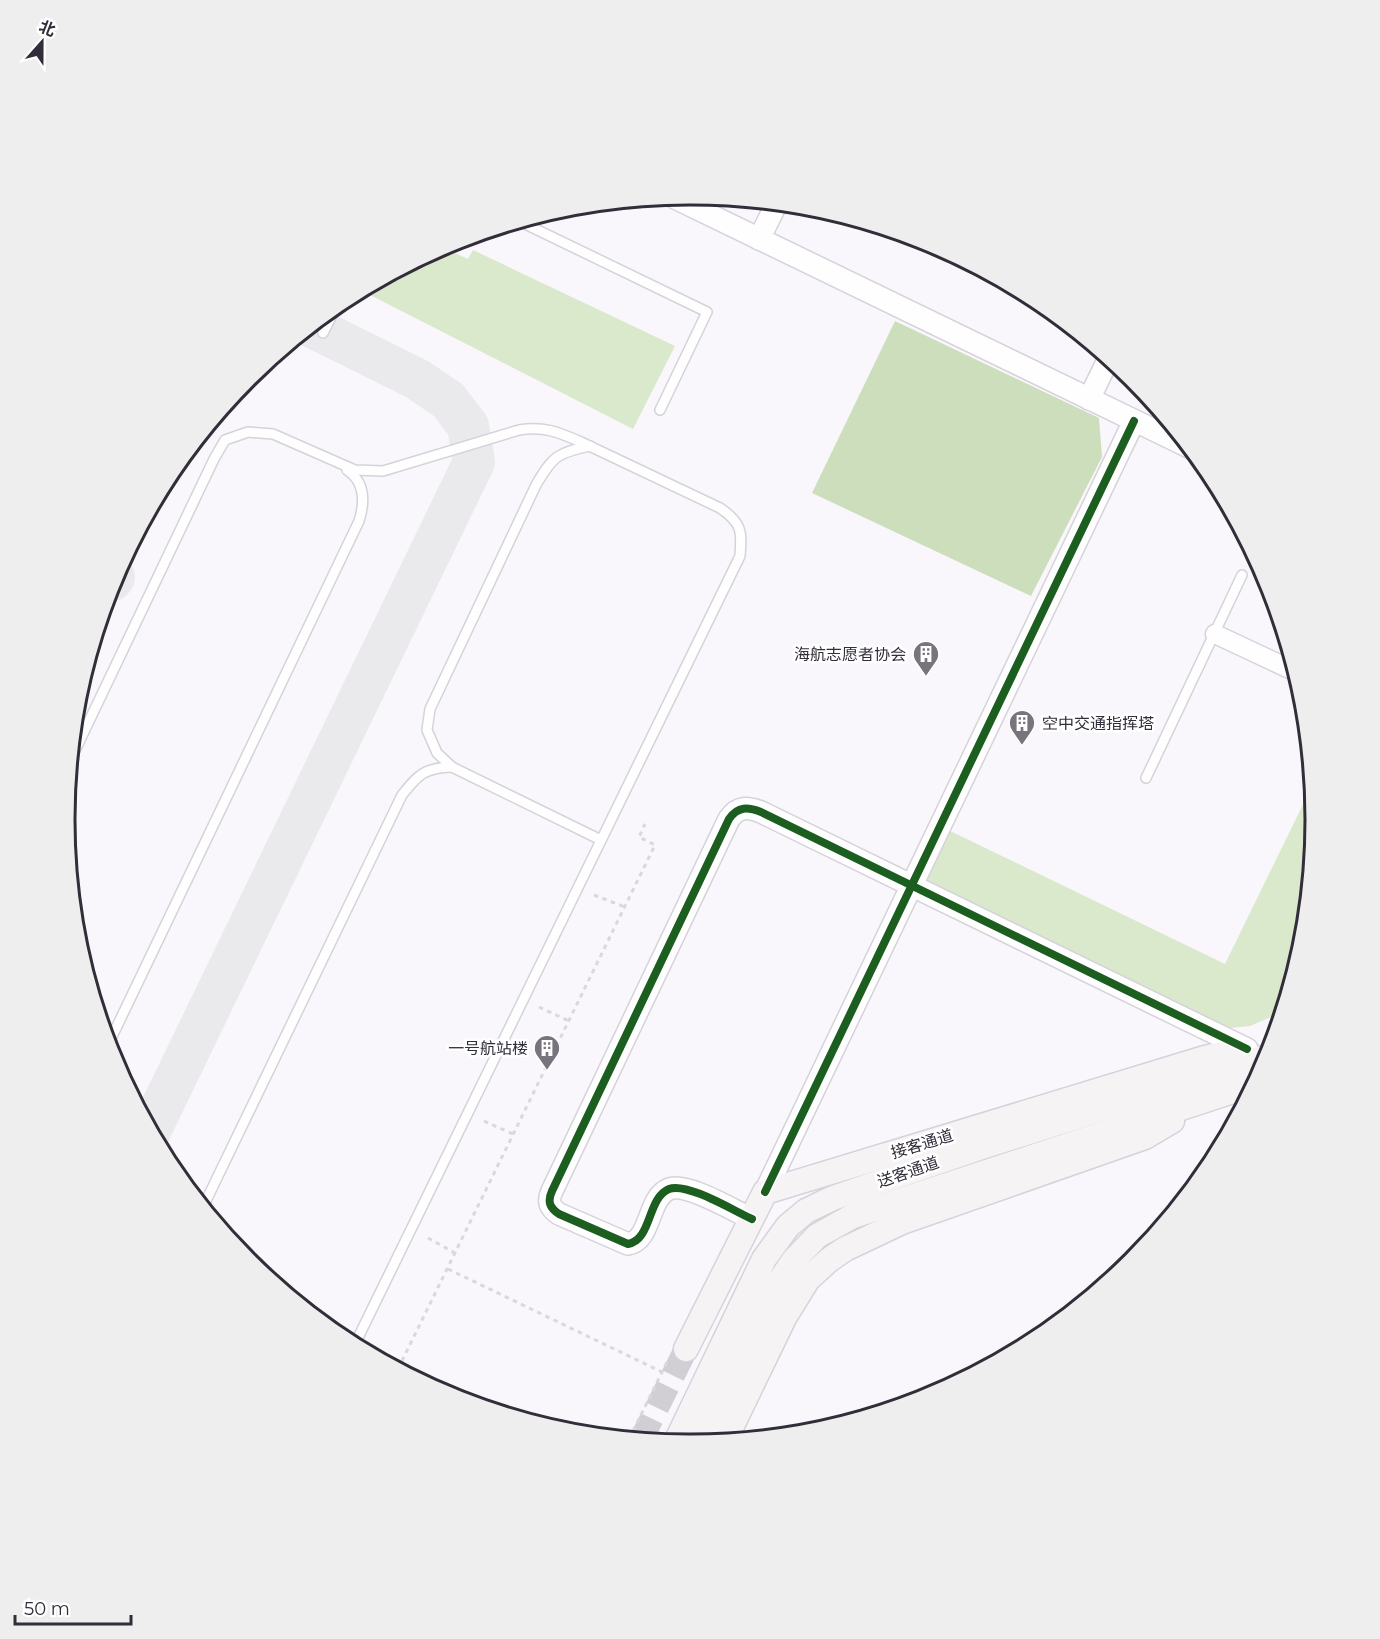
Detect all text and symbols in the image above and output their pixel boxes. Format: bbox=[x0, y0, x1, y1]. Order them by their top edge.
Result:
north arrow bbox=[12, 12, 72, 72]
text: 北 bbox=[36, 17, 58, 40]
building icon: 海航志愿者协会 bbox=[911, 639, 941, 677]
place label: 海航志愿者协会 bbox=[794, 645, 906, 664]
building icon: 空中交通指挥塔 bbox=[1007, 708, 1037, 746]
place label: 空中交通指挥塔 bbox=[1042, 714, 1154, 733]
building icon: 一号航站楼 bbox=[532, 1033, 562, 1071]
place label: 一号航站楼 bbox=[448, 1039, 528, 1058]
street label: 接客通道 bbox=[889, 1126, 955, 1162]
street label: 送客通道 bbox=[875, 1153, 941, 1191]
scale bar bbox=[15, 1588, 130, 1626]
text: 50 m bbox=[24, 1598, 70, 1620]

